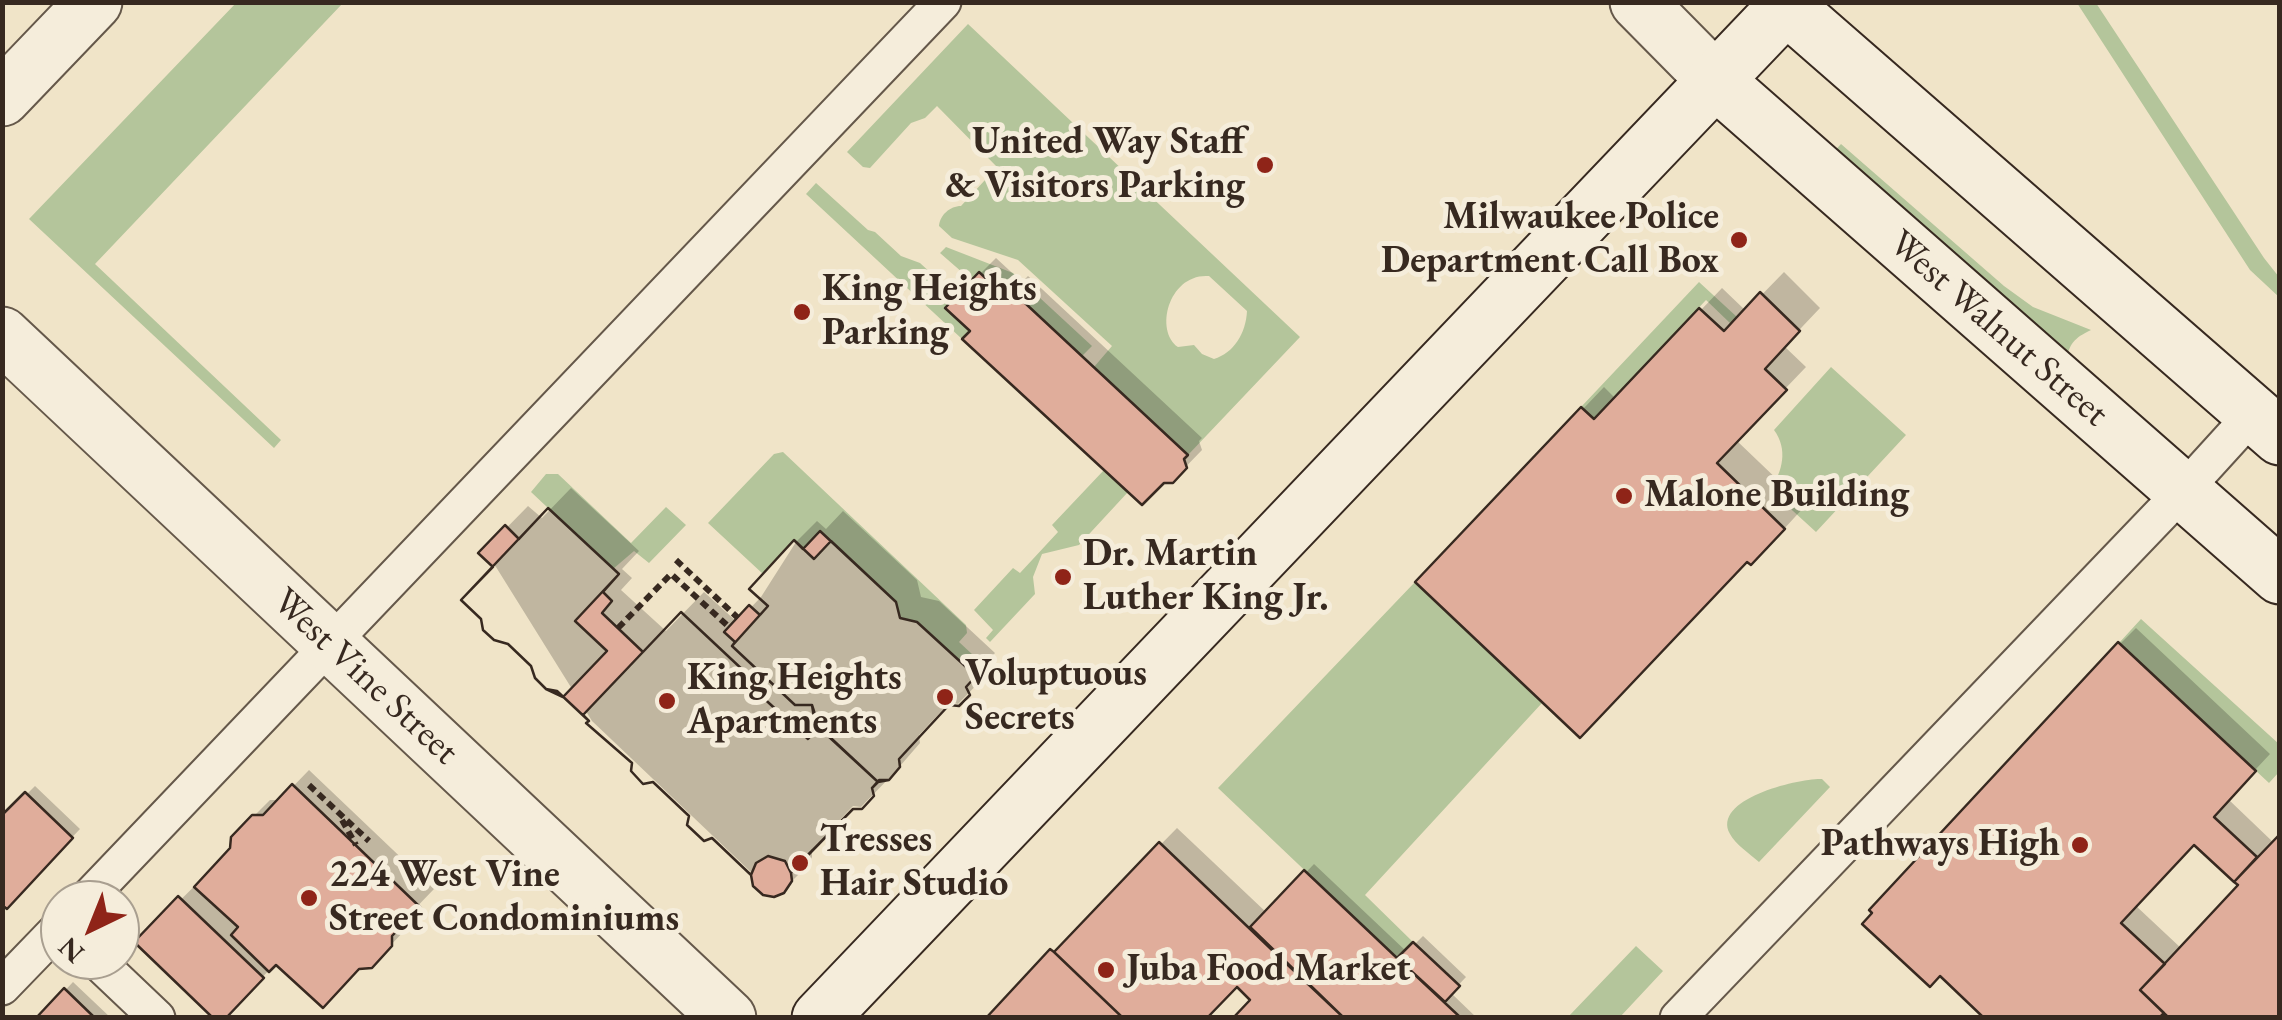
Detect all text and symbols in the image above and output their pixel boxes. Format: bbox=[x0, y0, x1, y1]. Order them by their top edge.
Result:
place label: United Way Staff & Visitors Parking bbox=[945, 120, 1245, 210]
marker: United Way Staff & Visitors Parking bbox=[1254, 154, 1276, 176]
place label: Milwaukee Police Department Call Box bbox=[1381, 195, 1719, 284]
street label: West Walnut Street bbox=[1879, 221, 2117, 437]
marker: Milwaukee Police Department Call Box bbox=[1728, 229, 1750, 251]
place label: King Heights Parking bbox=[822, 267, 1037, 356]
marker: King Heights Parking bbox=[791, 301, 813, 323]
place label: Malone Building bbox=[1644, 473, 1909, 519]
marker: Malone Building bbox=[1613, 485, 1635, 507]
place label: Dr. Martin Luther King Jr. bbox=[1083, 532, 1329, 622]
marker: Dr. Martin Luther King Jr. bbox=[1052, 566, 1074, 588]
street label: West Vine Street bbox=[263, 579, 467, 775]
place label: Voluptuous Secrets bbox=[965, 652, 1147, 742]
place label: King Heights Apartments bbox=[687, 656, 902, 746]
marker: Voluptuous Secrets bbox=[934, 686, 956, 708]
marker: King Heights Apartments bbox=[656, 690, 678, 712]
place label: Tresses Hair Studio bbox=[820, 818, 1008, 908]
place label: Pathways High bbox=[1821, 822, 2060, 868]
marker: Pathways High bbox=[2069, 834, 2091, 856]
marker: Tresses Hair Studio bbox=[789, 852, 811, 874]
place label: 224 West Vine Street Condominiums bbox=[329, 853, 679, 942]
north arrow bbox=[40, 880, 140, 980]
marker: 224 West Vine Street Condominiums bbox=[298, 887, 320, 909]
text: N bbox=[50, 930, 91, 971]
place label: Juba Food Market bbox=[1126, 947, 1411, 993]
marker: Juba Food Market bbox=[1095, 959, 1117, 981]

